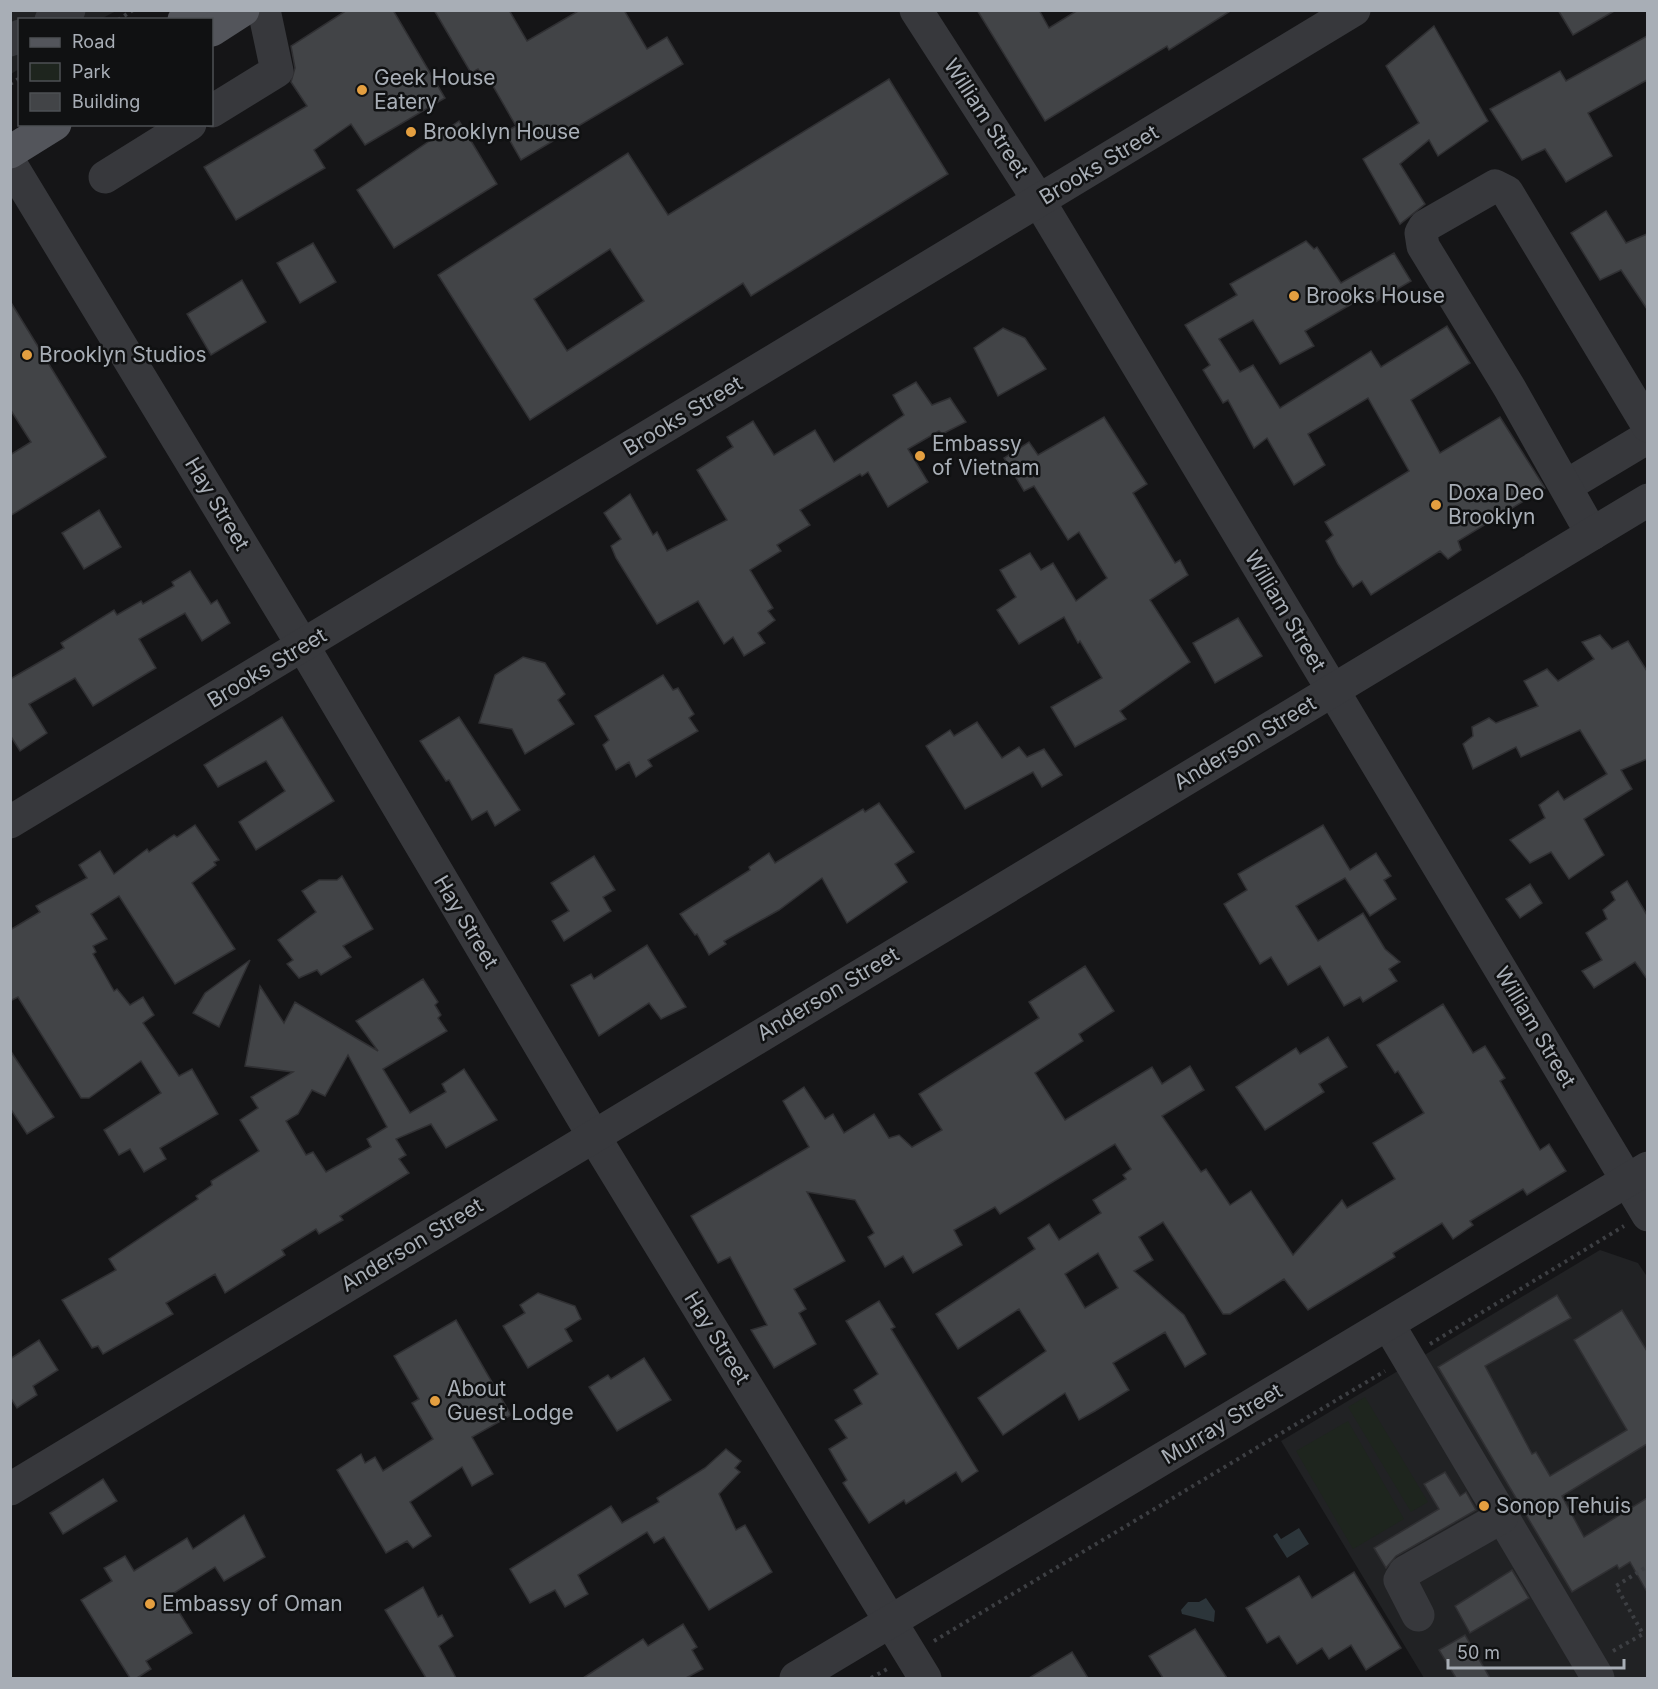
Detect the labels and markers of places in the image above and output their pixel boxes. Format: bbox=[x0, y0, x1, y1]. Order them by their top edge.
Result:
place label: Geek House Eatery bbox=[374, 65, 496, 114]
marker: Geek House Eatery bbox=[355, 83, 369, 97]
place label: Brooklyn House bbox=[423, 119, 580, 144]
marker: Brooklyn House bbox=[404, 125, 418, 139]
place label: Brooks House bbox=[1306, 283, 1445, 308]
marker: Brooks House bbox=[1287, 289, 1301, 303]
place label: Brooklyn Studios bbox=[39, 342, 207, 367]
marker: Brooklyn Studios bbox=[20, 348, 34, 362]
place label: Embassy of Vietnam bbox=[932, 431, 1040, 480]
marker: Embassy of Vietnam bbox=[913, 449, 927, 463]
place label: Doxa Deo Brooklyn bbox=[1448, 480, 1544, 529]
marker: Doxa Deo Brooklyn bbox=[1429, 498, 1443, 512]
place label: About Guest Lodge bbox=[447, 1376, 574, 1425]
marker: About Guest Lodge bbox=[428, 1394, 442, 1408]
place label: Sonop Tehuis bbox=[1496, 1493, 1631, 1518]
marker: Sonop Tehuis bbox=[1477, 1499, 1491, 1513]
place label: Embassy of Oman bbox=[162, 1591, 343, 1616]
marker: Embassy of Oman bbox=[143, 1597, 157, 1611]

